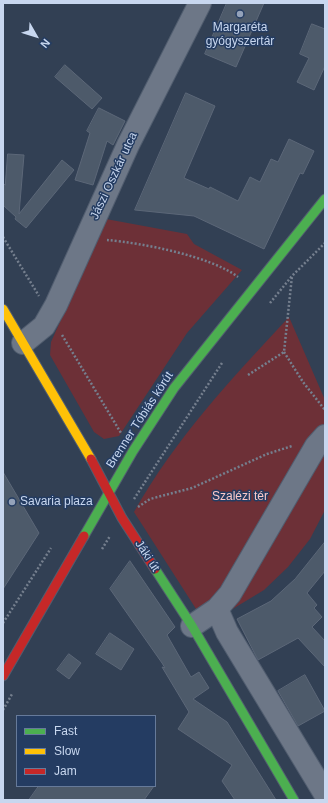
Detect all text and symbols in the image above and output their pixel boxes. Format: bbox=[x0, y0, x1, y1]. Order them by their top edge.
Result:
marker: Margaréta gyógyszertár bbox=[235, 9, 245, 19]
north arrow bbox=[16, 16, 56, 56]
place label: Margaréta gyógyszertár bbox=[206, 21, 274, 49]
text: N bbox=[38, 37, 52, 50]
street label: Jászi Oszkár utca bbox=[87, 130, 141, 222]
street label: Brenner Tóbiás körút bbox=[103, 369, 177, 471]
park label: Szalézi tér bbox=[212, 490, 268, 504]
place label: Savaria plaza bbox=[20, 495, 93, 509]
marker: Savaria plaza bbox=[7, 497, 17, 507]
street label: Jáki út bbox=[132, 538, 162, 574]
legend bbox=[16, 715, 156, 787]
text: Fast bbox=[54, 724, 77, 738]
text: Slow bbox=[54, 744, 80, 758]
text: Jam bbox=[54, 764, 77, 778]

